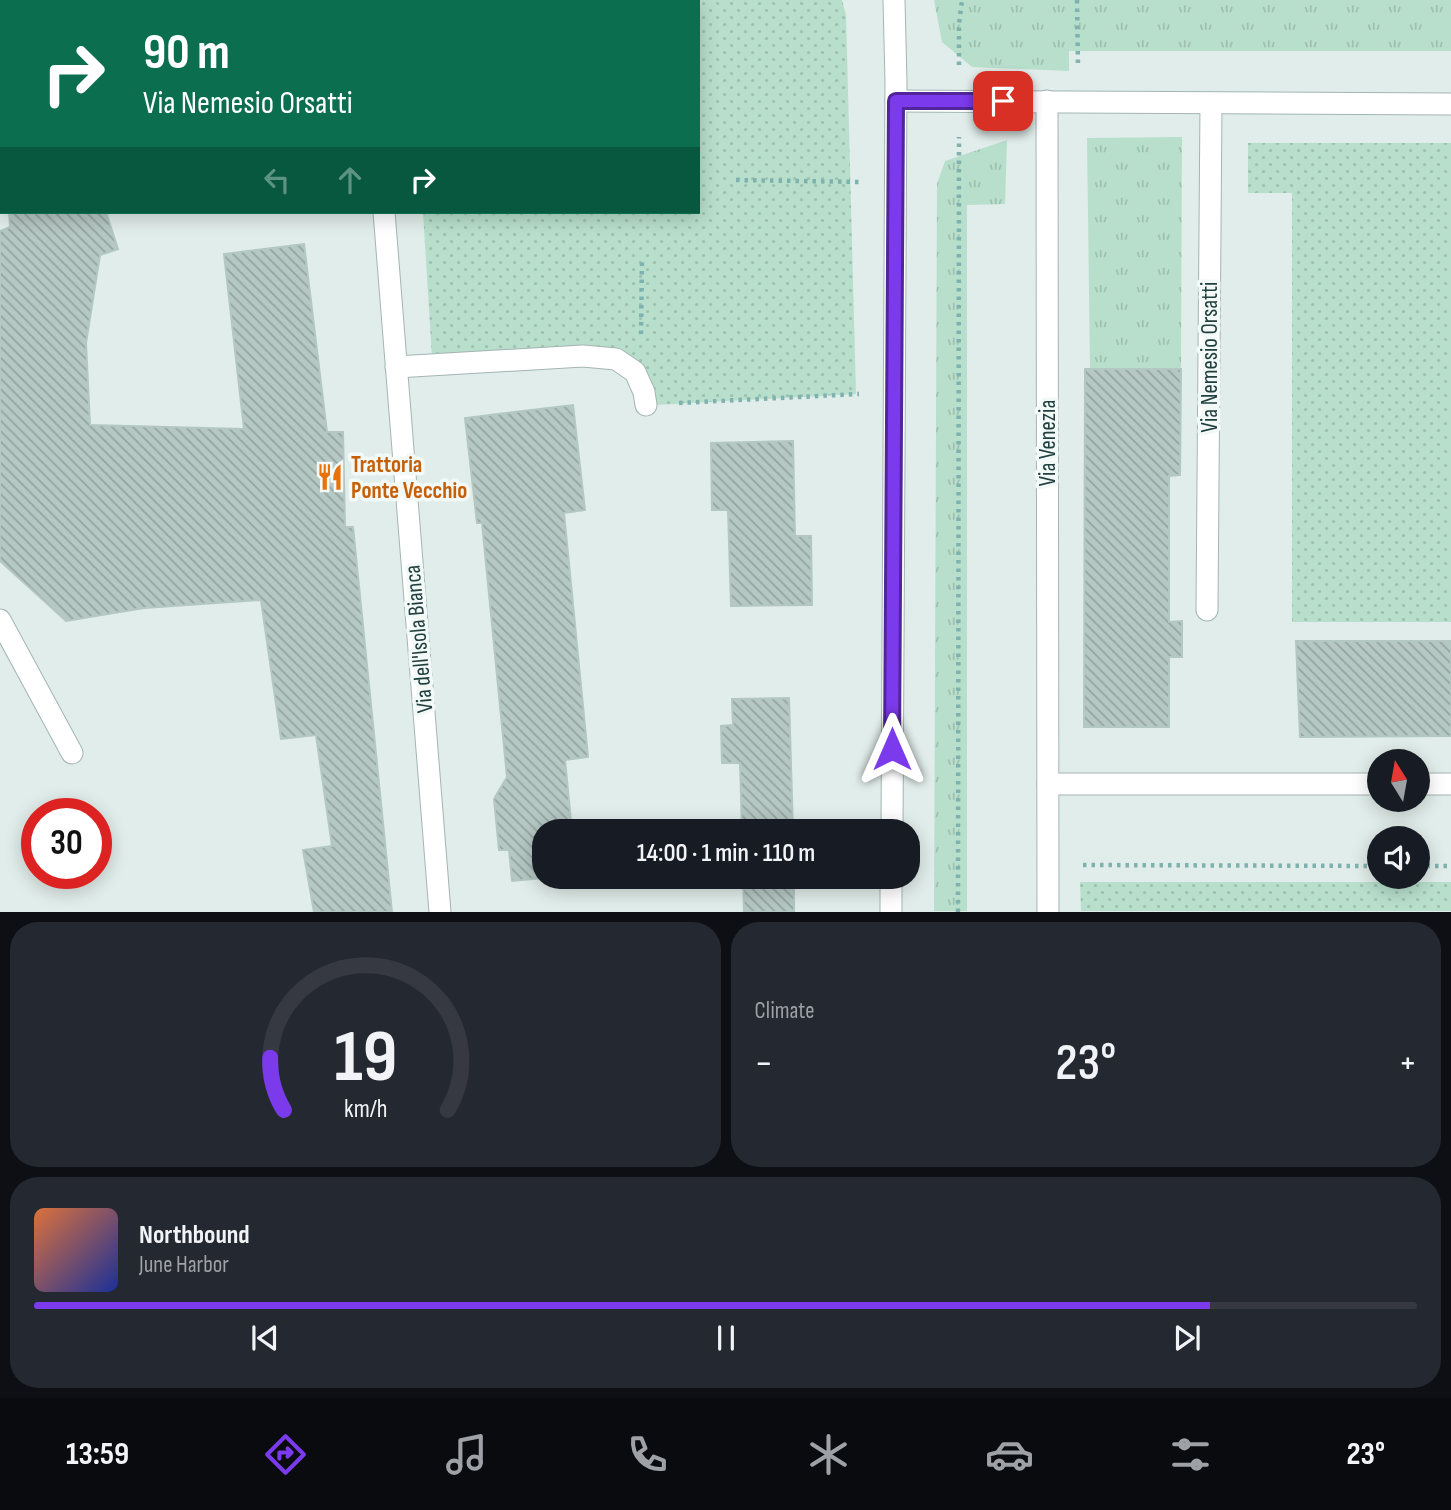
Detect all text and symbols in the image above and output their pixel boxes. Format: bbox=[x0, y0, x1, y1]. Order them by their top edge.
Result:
text: 90 m bbox=[143, 24, 230, 83]
icon: right bbox=[28, 28, 119, 119]
pin bbox=[973, 71, 1033, 131]
icon: arrive bbox=[984, 82, 1022, 120]
text: Via Nemesio Orsatti bbox=[143, 84, 353, 123]
icon: left bbox=[258, 161, 296, 199]
icon: ahead bbox=[331, 161, 369, 199]
icon: right bbox=[404, 161, 442, 199]
street label: Via Nemesio Orsatti bbox=[1196, 282, 1224, 432]
street label: Via Venezia bbox=[1034, 400, 1062, 486]
place label: Trattoria Ponte Vecchio bbox=[351, 451, 467, 505]
restaurant icon: Trattoria Ponte Vecchio bbox=[315, 462, 345, 492]
street label: Via dell'Isola Bianca bbox=[399, 564, 439, 714]
position arrow bbox=[855, 712, 929, 786]
north arrow bbox=[1367, 749, 1430, 812]
map controls bbox=[1367, 749, 1430, 889]
speed limit sign: 30 bbox=[21, 798, 112, 889]
button: sound bbox=[1367, 826, 1430, 889]
text: 14:00 · 1 min · 110 m bbox=[637, 838, 815, 869]
text: Climate bbox=[755, 997, 814, 1025]
text: 19 bbox=[334, 1015, 397, 1103]
text: 23° bbox=[1055, 1032, 1116, 1095]
text: − bbox=[755, 1041, 773, 1086]
text: + bbox=[1398, 1041, 1417, 1086]
text: km/h bbox=[344, 1094, 387, 1125]
text: Northbound bbox=[139, 1220, 250, 1251]
text: June Harbor bbox=[139, 1251, 229, 1279]
icon: previous bbox=[246, 1319, 284, 1357]
icon: pause bbox=[707, 1319, 745, 1357]
icon: next bbox=[1168, 1319, 1206, 1357]
icon: directions bbox=[261, 1430, 310, 1479]
icon: music bbox=[442, 1430, 491, 1479]
icon: phone bbox=[623, 1430, 672, 1479]
icon: climate bbox=[804, 1430, 853, 1479]
icon: car bbox=[985, 1430, 1034, 1479]
icon: filters bbox=[1166, 1430, 1215, 1479]
text: 13:59 bbox=[66, 1435, 129, 1474]
text: 23° bbox=[1347, 1435, 1385, 1474]

